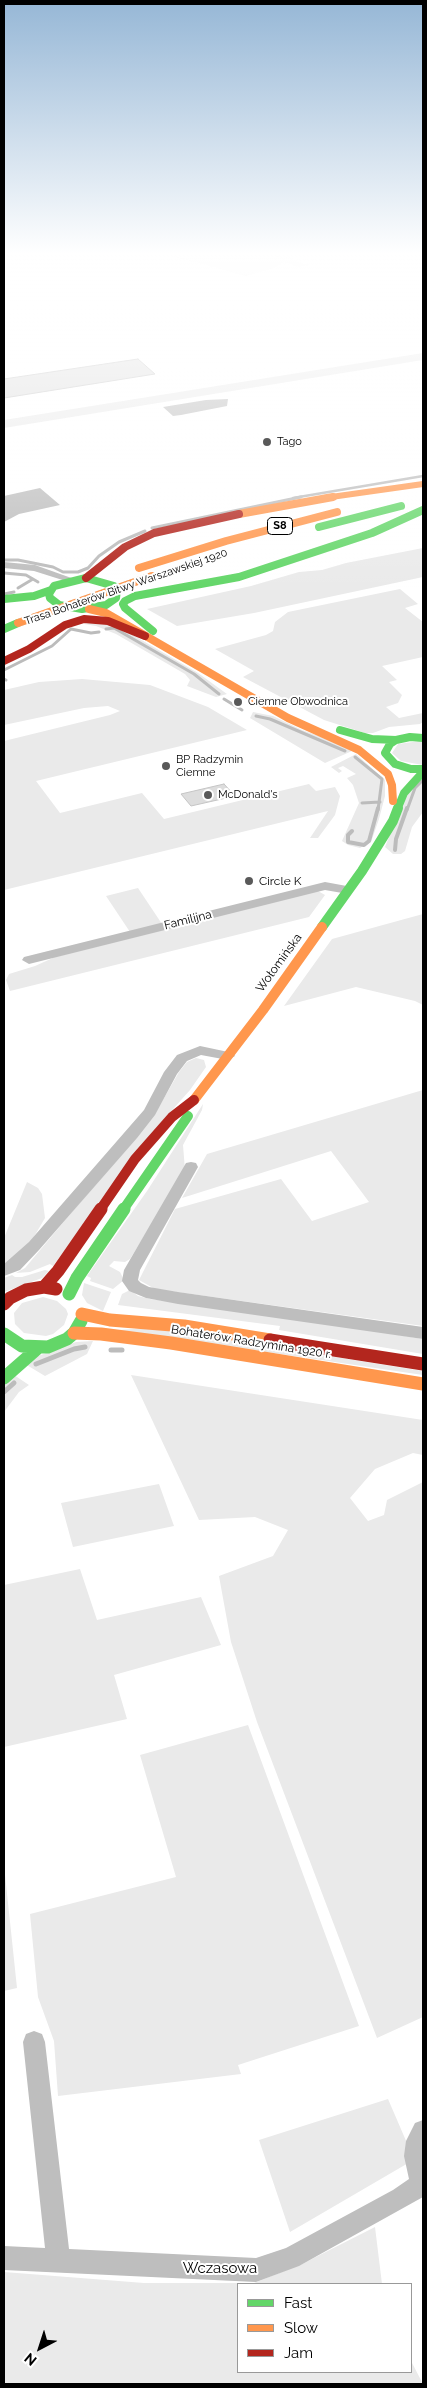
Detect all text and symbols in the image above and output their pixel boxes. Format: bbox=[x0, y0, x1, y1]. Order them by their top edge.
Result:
place label: Tago bbox=[277, 435, 302, 449]
marker: Tago bbox=[261, 436, 273, 448]
road number: S8 bbox=[268, 518, 292, 534]
street label: Trasa Bohaterów Bitwy Warszawskiej 1920 bbox=[23, 546, 229, 628]
place label: Ciemne Obwodnica bbox=[248, 695, 348, 709]
marker: Ciemne Obwodnica bbox=[232, 696, 244, 708]
place label: BP Radzymin Ciemne bbox=[176, 753, 243, 779]
marker: BP Radzymin Ciemne bbox=[160, 760, 172, 772]
place label: McDonald's bbox=[218, 788, 278, 802]
marker: McDonald's bbox=[202, 789, 214, 801]
place label: Circle K bbox=[259, 874, 302, 888]
marker: Circle K bbox=[243, 875, 255, 887]
street label: Familijna bbox=[163, 907, 213, 933]
street label: Wołomińska bbox=[253, 931, 305, 995]
street label: Bohaterów Radzymina 1920 r. bbox=[170, 1322, 332, 1362]
street label: Wczasowa bbox=[183, 2259, 257, 2277]
legend bbox=[237, 2283, 412, 2373]
text: Fast bbox=[284, 2294, 312, 2312]
text: Slow bbox=[284, 2319, 318, 2337]
north arrow bbox=[15, 2323, 65, 2373]
text: Jam bbox=[284, 2344, 313, 2362]
text: N bbox=[21, 2350, 40, 2369]

